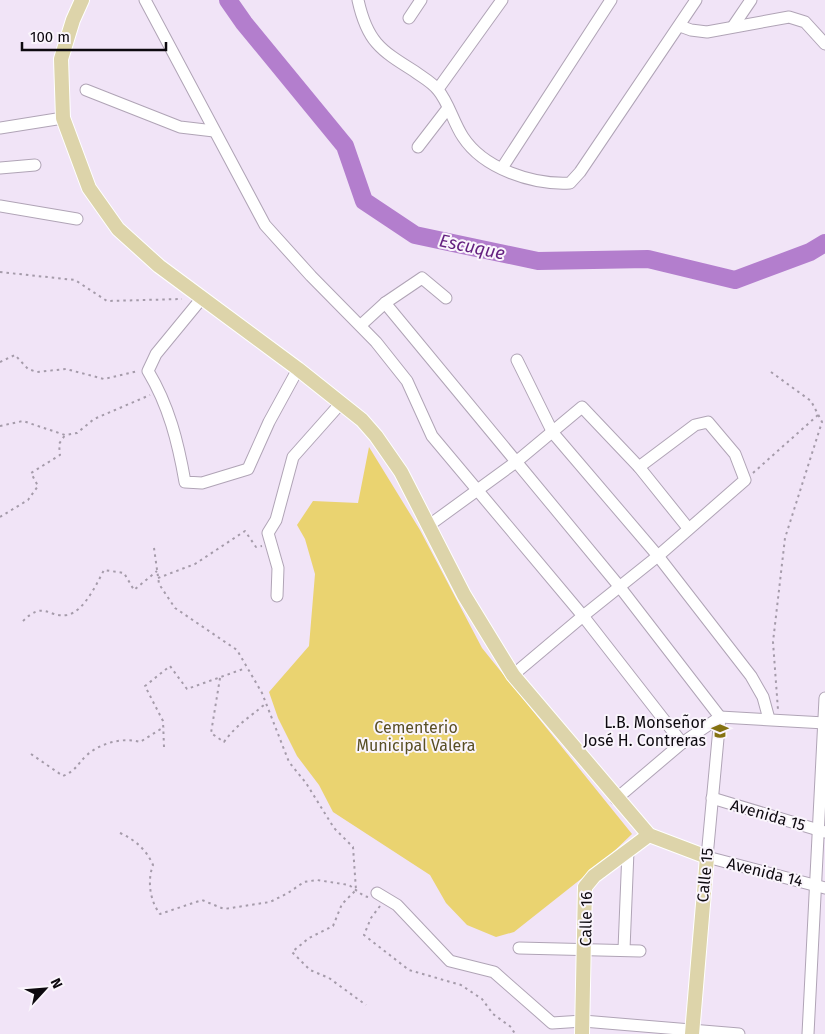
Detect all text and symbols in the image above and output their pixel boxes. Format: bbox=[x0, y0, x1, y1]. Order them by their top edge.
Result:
scale bar bbox=[22, 20, 166, 52]
text: 100 m bbox=[30, 28, 70, 46]
water label: Escuque bbox=[437, 229, 507, 265]
place label: L.B. Monseñor José H. Contreras bbox=[583, 713, 707, 750]
park label: Cementerio Municipal Valera bbox=[356, 718, 476, 755]
school or university icon: L.B. Monseñor José H. Contreras bbox=[710, 721, 730, 741]
street label: Avenida 15 bbox=[728, 795, 808, 835]
street label: Calle 15 bbox=[693, 847, 717, 903]
street label: Avenida 14 bbox=[725, 853, 805, 891]
street label: Calle 16 bbox=[576, 891, 596, 947]
north arrow bbox=[20, 964, 70, 1014]
text: N bbox=[47, 976, 66, 991]

